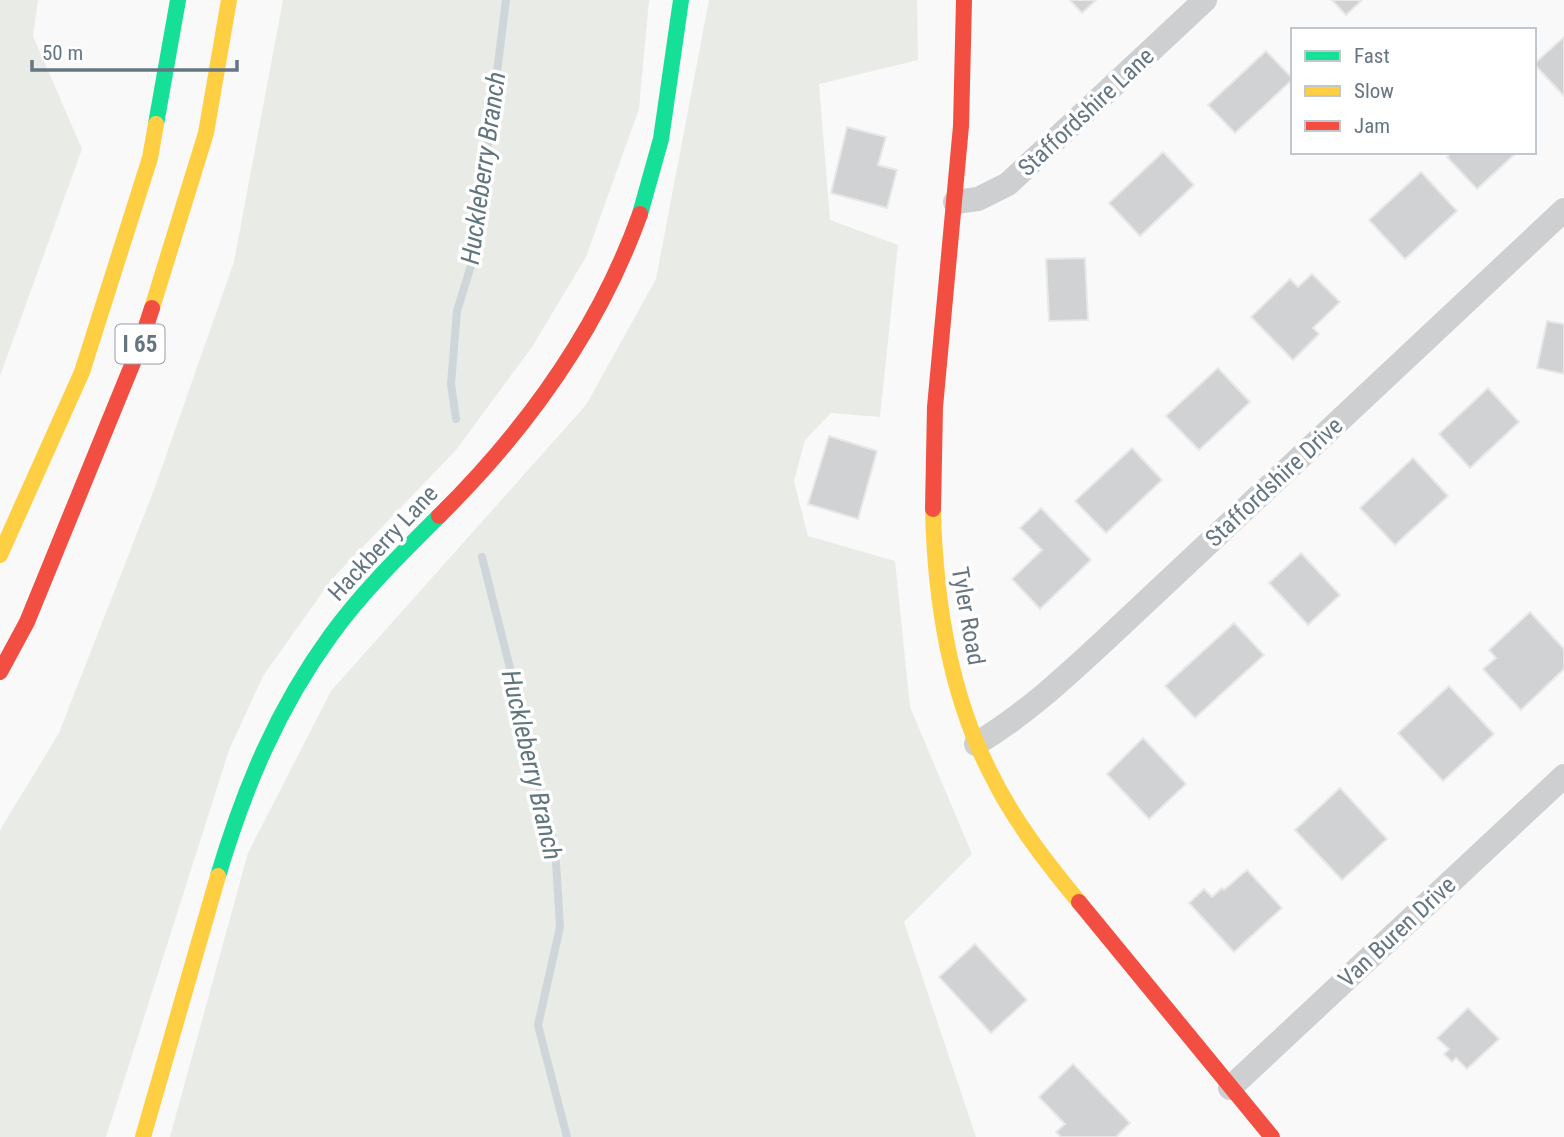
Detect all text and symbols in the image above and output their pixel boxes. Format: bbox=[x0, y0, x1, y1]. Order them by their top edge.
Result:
scale bar bbox=[32, 28, 236, 72]
legend bbox=[1291, 28, 1536, 154]
text: 50 m bbox=[42, 41, 83, 65]
street label: Staffordshire Lane bbox=[1012, 42, 1160, 182]
text: Fast bbox=[1354, 44, 1390, 68]
water label: Huckleberry Branch bbox=[455, 70, 511, 266]
text: Slow bbox=[1354, 79, 1394, 103]
text: Jam bbox=[1354, 114, 1390, 138]
road number: I 65 bbox=[116, 324, 164, 364]
street label: Staffordshire Drive bbox=[1200, 411, 1348, 553]
street label: Hackberry Lane bbox=[322, 480, 444, 606]
street label: Tyler Road bbox=[946, 565, 990, 667]
water label: Huckleberry Branch bbox=[496, 667, 568, 863]
street label: Van Buren Drive bbox=[1333, 871, 1461, 993]

